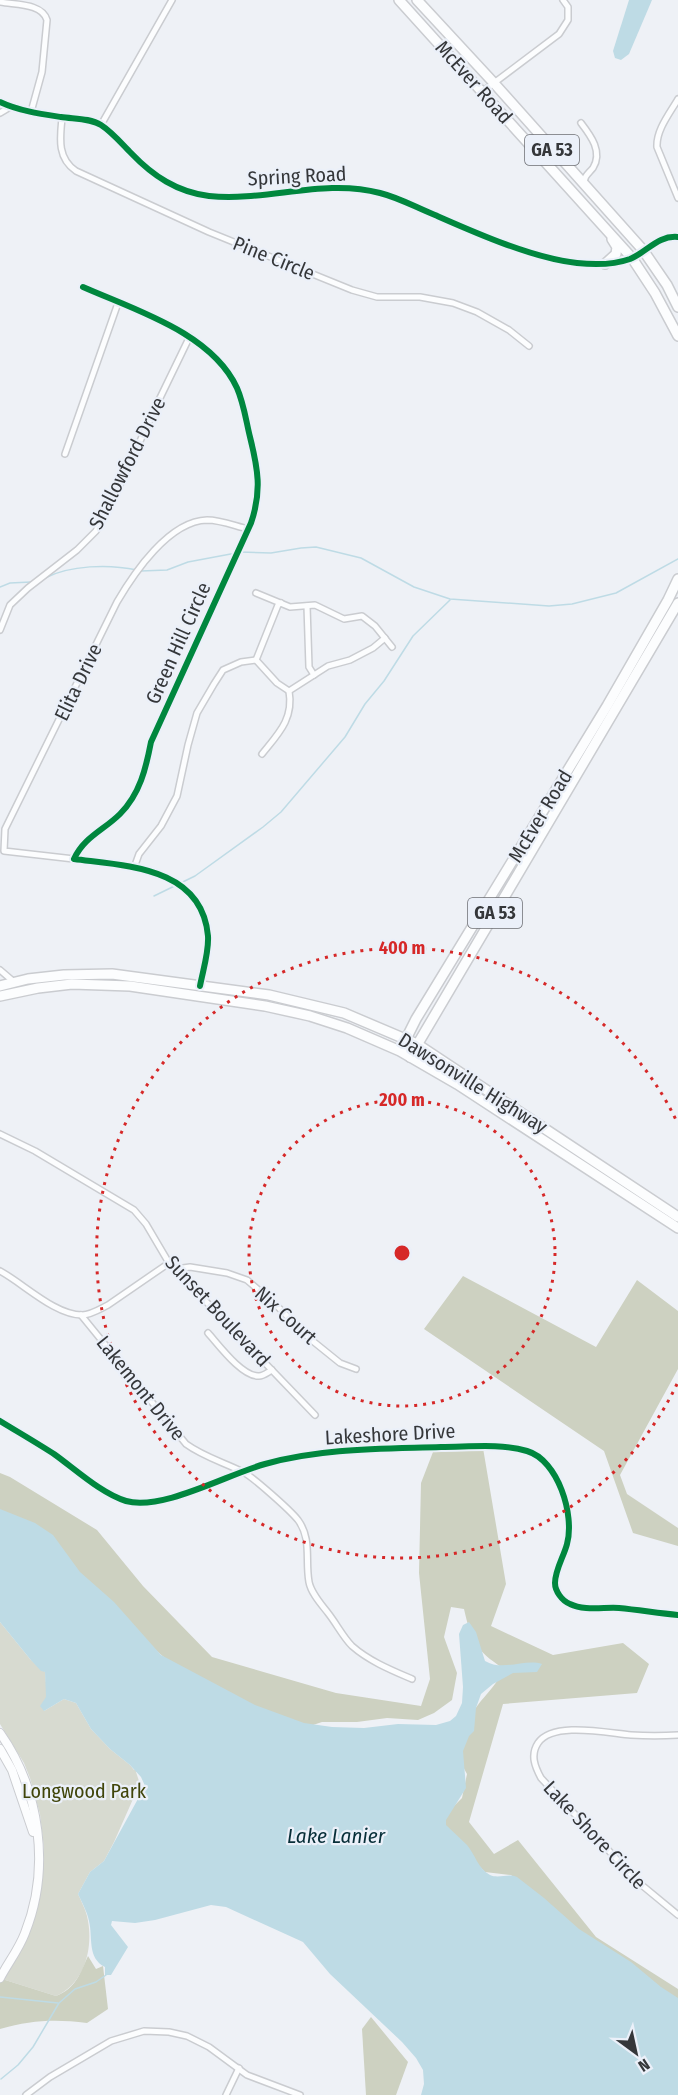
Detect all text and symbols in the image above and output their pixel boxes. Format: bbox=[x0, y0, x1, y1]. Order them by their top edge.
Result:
street label: McEver Road bbox=[430, 35, 518, 129]
road number: GA 53 bbox=[525, 135, 579, 165]
street label: Spring Road bbox=[247, 161, 347, 191]
street label: Pine Circle bbox=[230, 231, 318, 285]
street label: Shallowford Drive bbox=[83, 393, 171, 533]
street label: Green Hill Circle bbox=[140, 578, 216, 708]
street label: Elita Drive bbox=[49, 640, 107, 724]
street label: McEver Road bbox=[503, 765, 577, 867]
road number: GA 53 bbox=[468, 898, 522, 928]
text: 400 m bbox=[379, 937, 425, 959]
street label: Dawsonville Highway bbox=[394, 1028, 552, 1139]
text: 200 m bbox=[378, 1089, 425, 1111]
centre of rings bbox=[392, 1243, 412, 1263]
street label: Sunset Boulevard bbox=[160, 1251, 276, 1371]
street label: Nix Court bbox=[250, 1281, 322, 1349]
street label: Lakemont Drive bbox=[92, 1331, 190, 1445]
street label: Lakeshore Drive bbox=[324, 1419, 456, 1449]
street label: Lake Shore Circle bbox=[539, 1776, 651, 1894]
park label: Longwood Park bbox=[22, 1779, 147, 1803]
water label: Lake Lanier bbox=[287, 1823, 386, 1849]
north arrow bbox=[606, 2023, 666, 2083]
text: N bbox=[635, 2055, 653, 2076]

